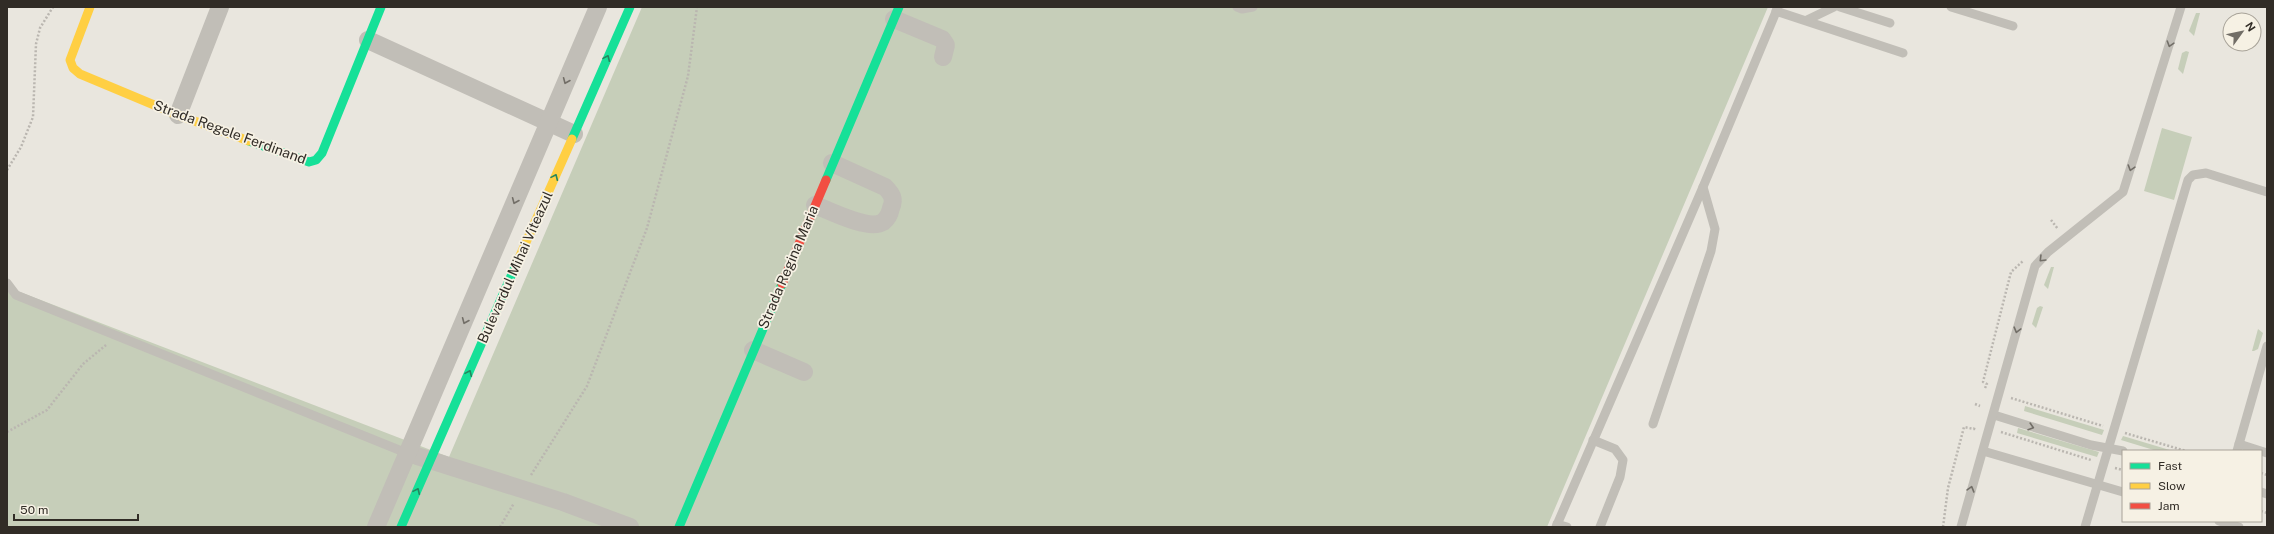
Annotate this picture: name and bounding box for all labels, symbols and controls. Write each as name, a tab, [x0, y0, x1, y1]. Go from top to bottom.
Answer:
north arrow	[2222, 12, 2262, 52]
text: N	[2243, 20, 2258, 33]
one-way arrow	[2166, 41, 2174, 48]
one-way arrow	[603, 54, 611, 61]
one-way arrow	[562, 78, 570, 85]
street label: Strada Regele Ferdinand	[151, 97, 309, 167]
one-way arrow	[2127, 165, 2136, 172]
one-way arrow	[550, 173, 558, 181]
street label: Bulevardul Mihai Viteazul	[474, 189, 556, 345]
one-way arrow	[512, 197, 520, 205]
street label: Strada Regina Maria	[755, 203, 821, 331]
one-way arrow	[2039, 254, 2047, 262]
one-way arrow	[461, 317, 469, 324]
one-way arrow	[2013, 327, 2021, 333]
one-way arrow	[464, 369, 472, 377]
one-way arrow	[2028, 422, 2035, 431]
legend	[2122, 450, 2262, 522]
text: Fast	[2158, 459, 2183, 473]
text: Slow	[2158, 479, 2186, 493]
one-way arrow	[1966, 486, 1975, 493]
one-way arrow	[412, 488, 420, 496]
scale bar	[14, 496, 138, 522]
text: Jam	[2158, 499, 2180, 513]
text: 50 m	[20, 503, 48, 517]

